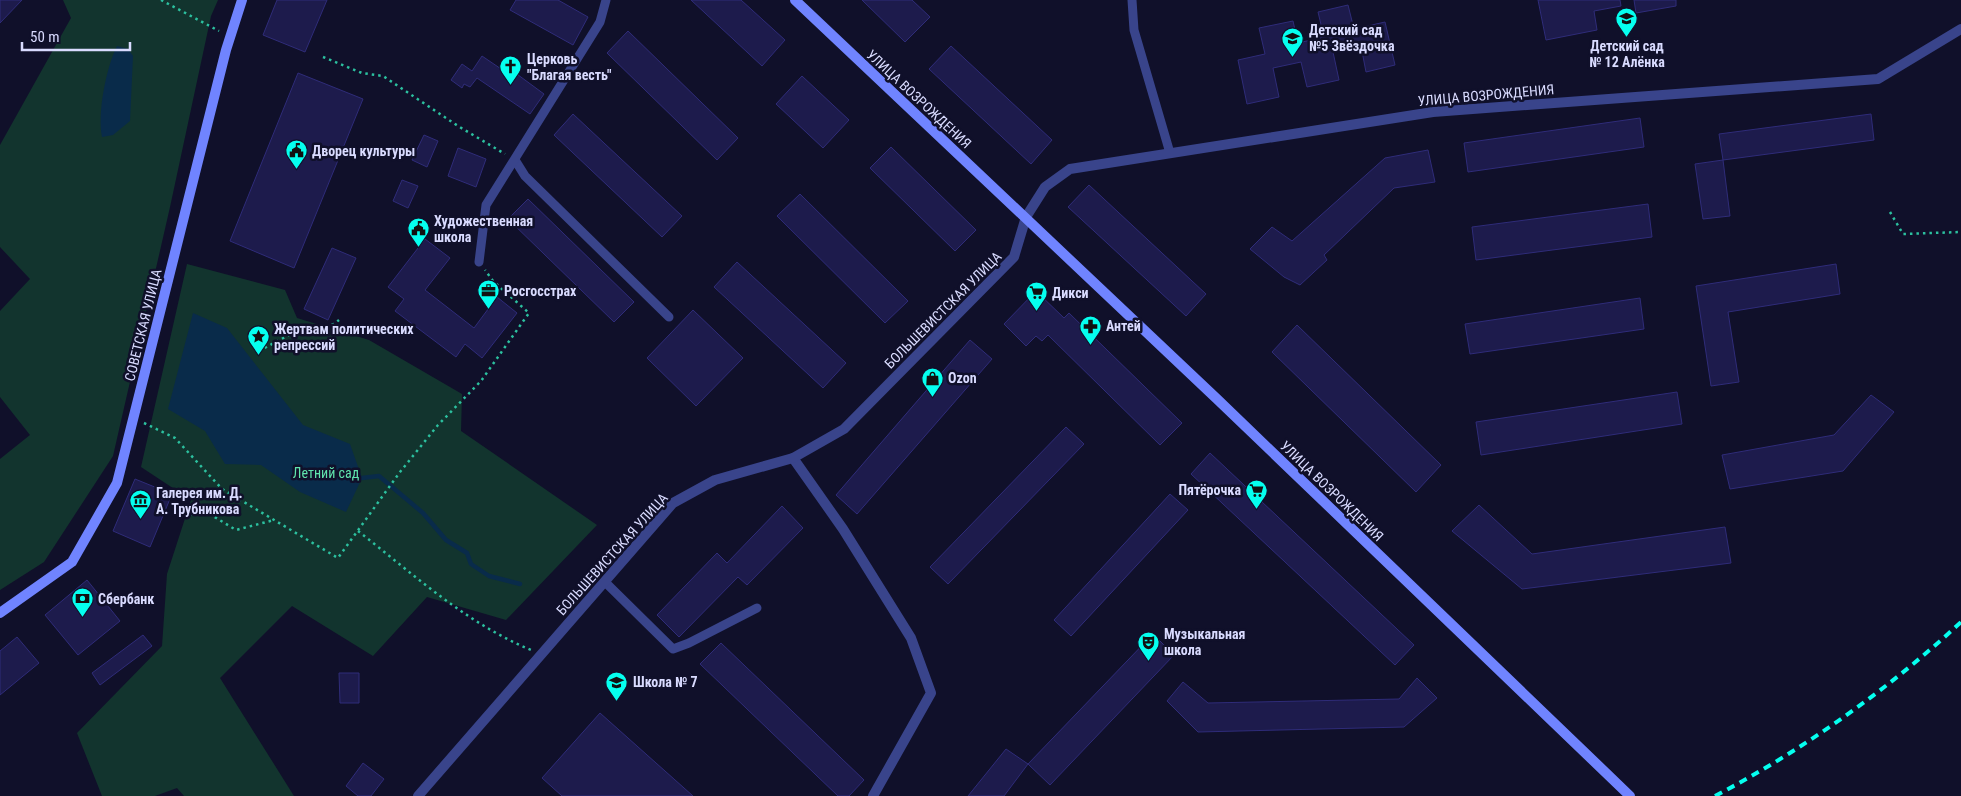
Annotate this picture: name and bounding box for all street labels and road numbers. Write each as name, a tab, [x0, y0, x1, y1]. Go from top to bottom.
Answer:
street label: УЛИЦА ВОЗРОЖДЕНИЯ	[863, 46, 975, 152]
street label: УЛИЦА ВОЗРОЖДЕНИЯ	[1417, 81, 1555, 109]
street label: БОЛЬШЕВИСТСКАЯ УЛИЦА	[881, 248, 1005, 372]
street label: СОВЕТСКАЯ УЛИЦА	[121, 267, 165, 383]
street label: УЛИЦА ВОЗРОЖДЕНИЯ	[1277, 438, 1387, 544]
street label: БОЛЬШЕВИСТСКАЯ УЛИЦА	[553, 490, 671, 618]

